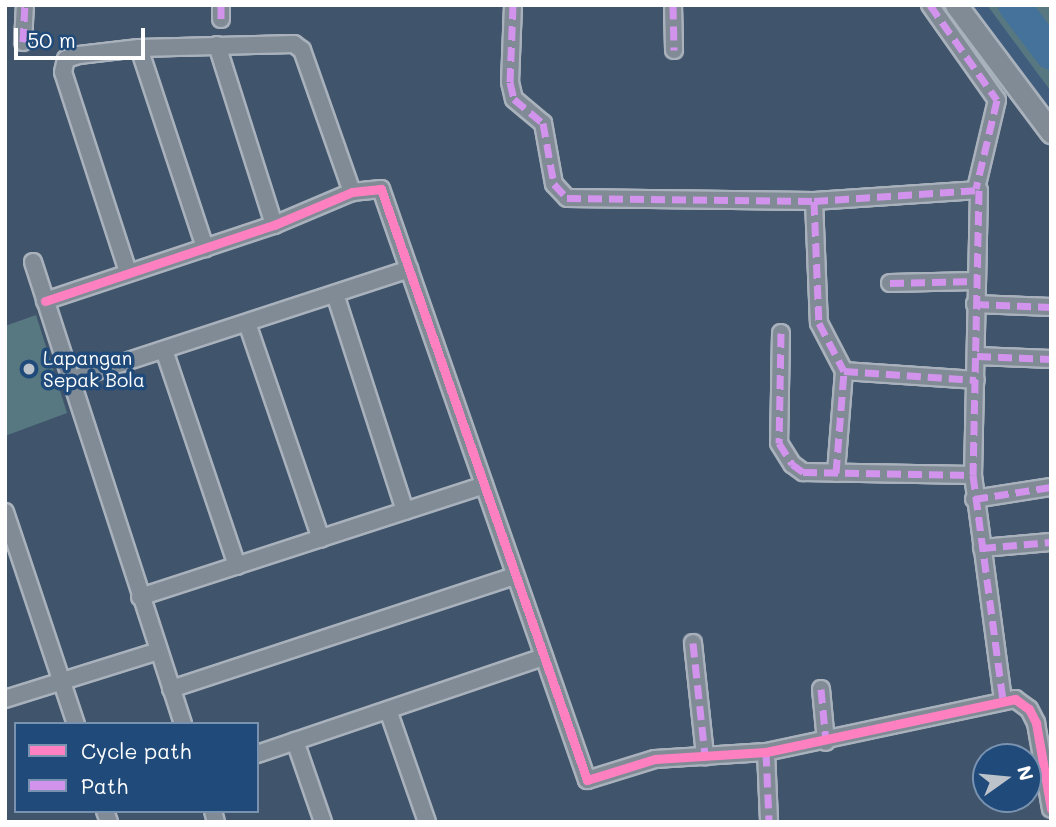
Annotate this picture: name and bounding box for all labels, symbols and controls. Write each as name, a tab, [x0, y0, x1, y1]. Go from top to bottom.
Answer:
scale bar	[18, 14, 149, 58]
text: 50 m	[27, 26, 76, 53]
place label: Lapangan Sepak Bola	[43, 347, 145, 391]
marker: Lapangan Sepak Bola	[21, 361, 37, 377]
legend	[14, 722, 259, 813]
text: Cycle path	[81, 737, 191, 764]
north arrow	[972, 743, 1042, 813]
text: N	[1012, 763, 1040, 783]
text: Path	[81, 772, 128, 799]

